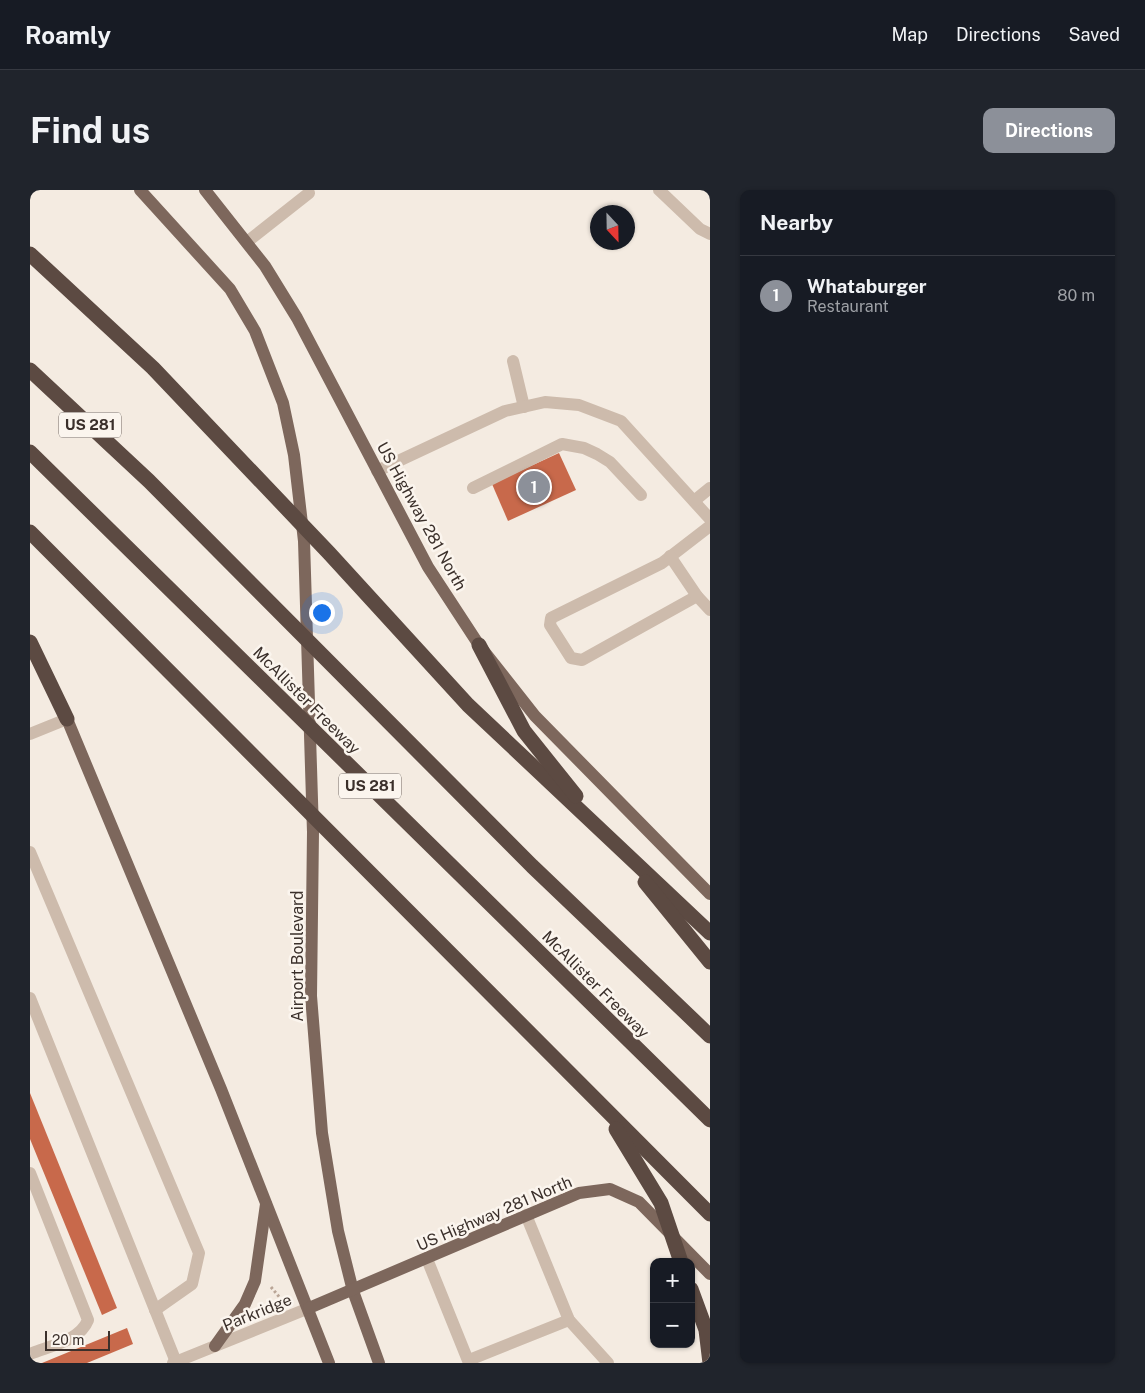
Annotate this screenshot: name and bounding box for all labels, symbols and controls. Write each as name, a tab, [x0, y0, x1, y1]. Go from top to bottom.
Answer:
text: Roamly	[25, 21, 111, 49]
text: Map	[891, 24, 928, 45]
text: Directions	[956, 24, 1041, 45]
text: Saved	[1069, 24, 1120, 45]
button: Directions	[983, 108, 1115, 153]
text: Find us	[30, 110, 150, 151]
north arrow	[590, 205, 635, 250]
text: Nearby	[760, 210, 833, 235]
text: Whataburger	[807, 275, 927, 297]
text: 1	[773, 286, 779, 305]
text: 80 m	[1057, 286, 1095, 305]
text: Restaurant	[807, 297, 889, 316]
road number: US 281	[59, 412, 121, 438]
street label: US Highway 281 North	[373, 439, 470, 594]
pin: 1	[518, 468, 550, 506]
your location	[309, 600, 335, 626]
street label: McAllister Freeway	[249, 643, 364, 758]
road number: US 281	[339, 774, 401, 798]
street label: Airport Boulevard	[288, 890, 307, 1022]
street label: McAllister Freeway	[538, 927, 653, 1042]
street label: US Highway 281 North	[414, 1172, 575, 1255]
map controls	[650, 1258, 695, 1348]
button: +	[650, 1258, 695, 1303]
street label: Parkridge	[220, 1290, 294, 1335]
button: −	[650, 1303, 695, 1348]
scale bar	[45, 1328, 110, 1351]
text: 20 m	[52, 1332, 84, 1348]

